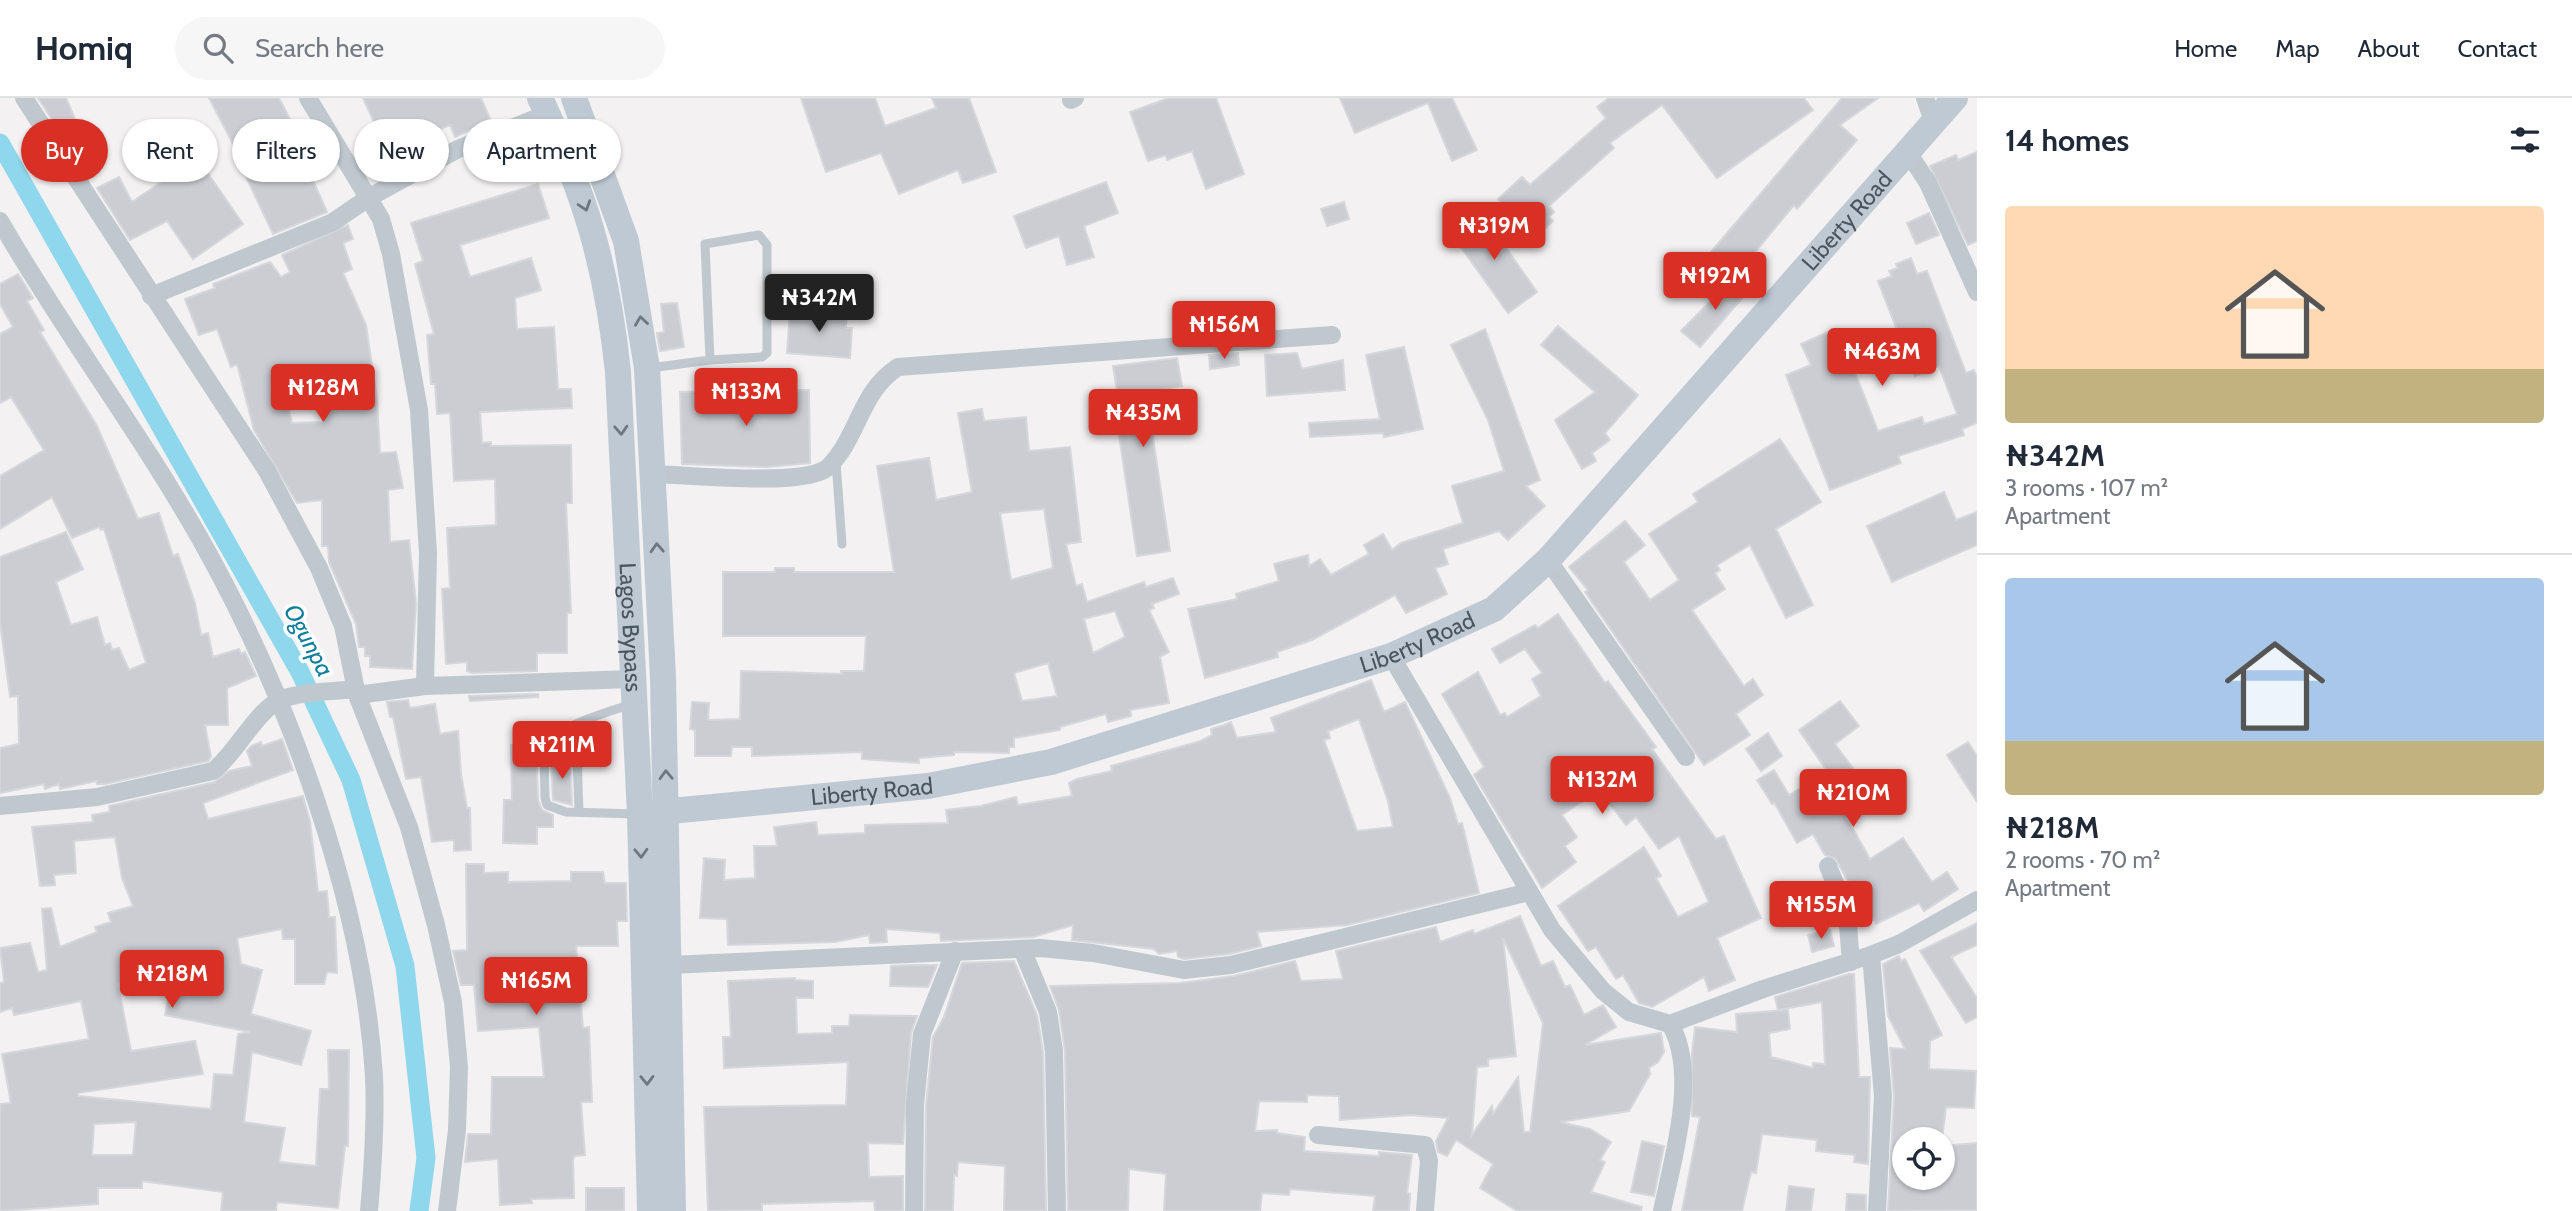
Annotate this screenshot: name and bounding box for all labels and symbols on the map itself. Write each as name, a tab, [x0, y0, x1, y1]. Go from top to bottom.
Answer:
street label: Liberty Road	[1796, 165, 1898, 276]
one-way arrow	[577, 200, 591, 212]
pin: ₦319M	[1445, 202, 1543, 262]
pin: ₦192M	[1666, 252, 1764, 312]
pin: ₦342M	[770, 274, 868, 334]
pin: ₦156M	[1175, 302, 1273, 361]
one-way arrow	[634, 315, 649, 327]
pin: ₦463M	[1833, 328, 1931, 388]
pin: ₦128M	[274, 364, 372, 424]
pin: ₦133M	[697, 368, 795, 428]
pin: ₦435M	[1094, 390, 1192, 449]
one-way arrow	[613, 425, 628, 436]
one-way arrow	[650, 542, 665, 553]
street label: Lagos Bypass	[614, 562, 648, 692]
water label: Ogunpa	[278, 599, 340, 681]
street label: Liberty Road	[1356, 606, 1479, 679]
pin: ₦211M	[513, 722, 611, 781]
pin: ₦132M	[1553, 756, 1651, 816]
one-way arrow	[659, 770, 674, 781]
pin: ₦210M	[1804, 770, 1902, 829]
street label: Liberty Road	[809, 772, 934, 811]
one-way arrow	[633, 848, 648, 859]
pin: ₦155M	[1772, 882, 1870, 941]
pin: ₦218M	[123, 950, 221, 1010]
pin: ₦165M	[487, 958, 585, 1017]
one-way arrow	[640, 1075, 655, 1086]

